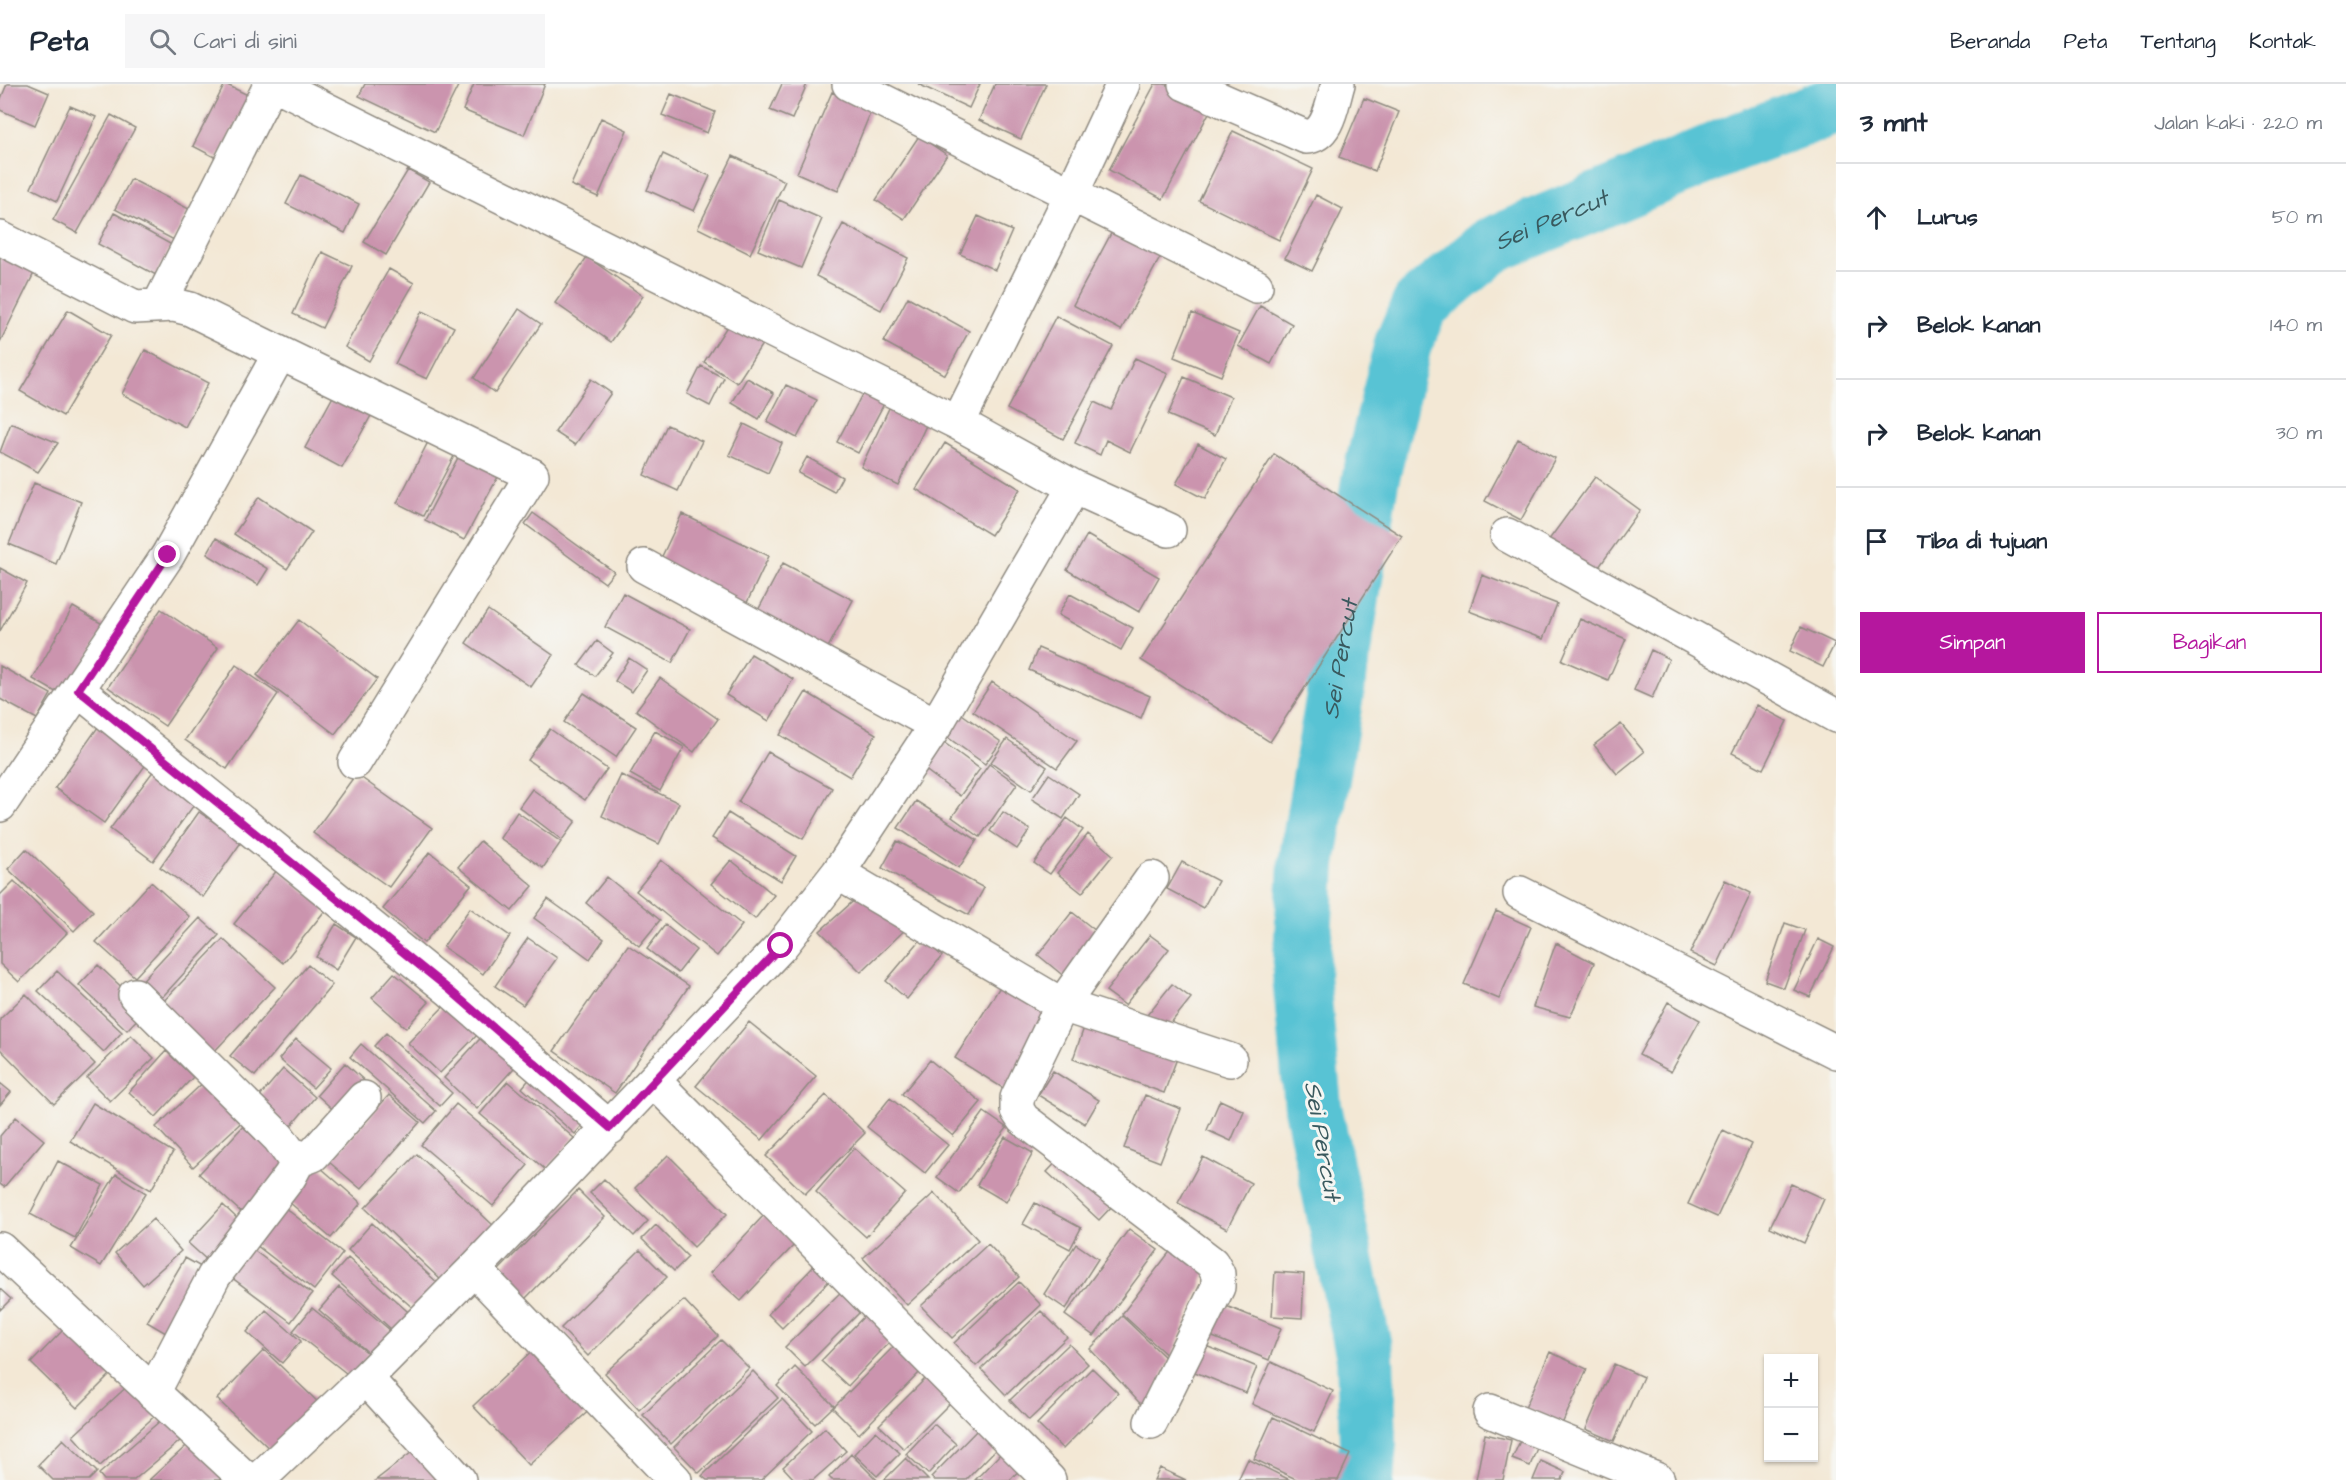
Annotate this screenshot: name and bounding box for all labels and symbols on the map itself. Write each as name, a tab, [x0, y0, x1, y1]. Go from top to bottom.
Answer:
water label: Sei Percut	[1490, 180, 1616, 259]
route end	[154, 541, 180, 567]
water label: Sei Percut	[1314, 595, 1368, 721]
route start	[767, 932, 793, 958]
water label: Sei Percut	[1295, 1079, 1350, 1205]

